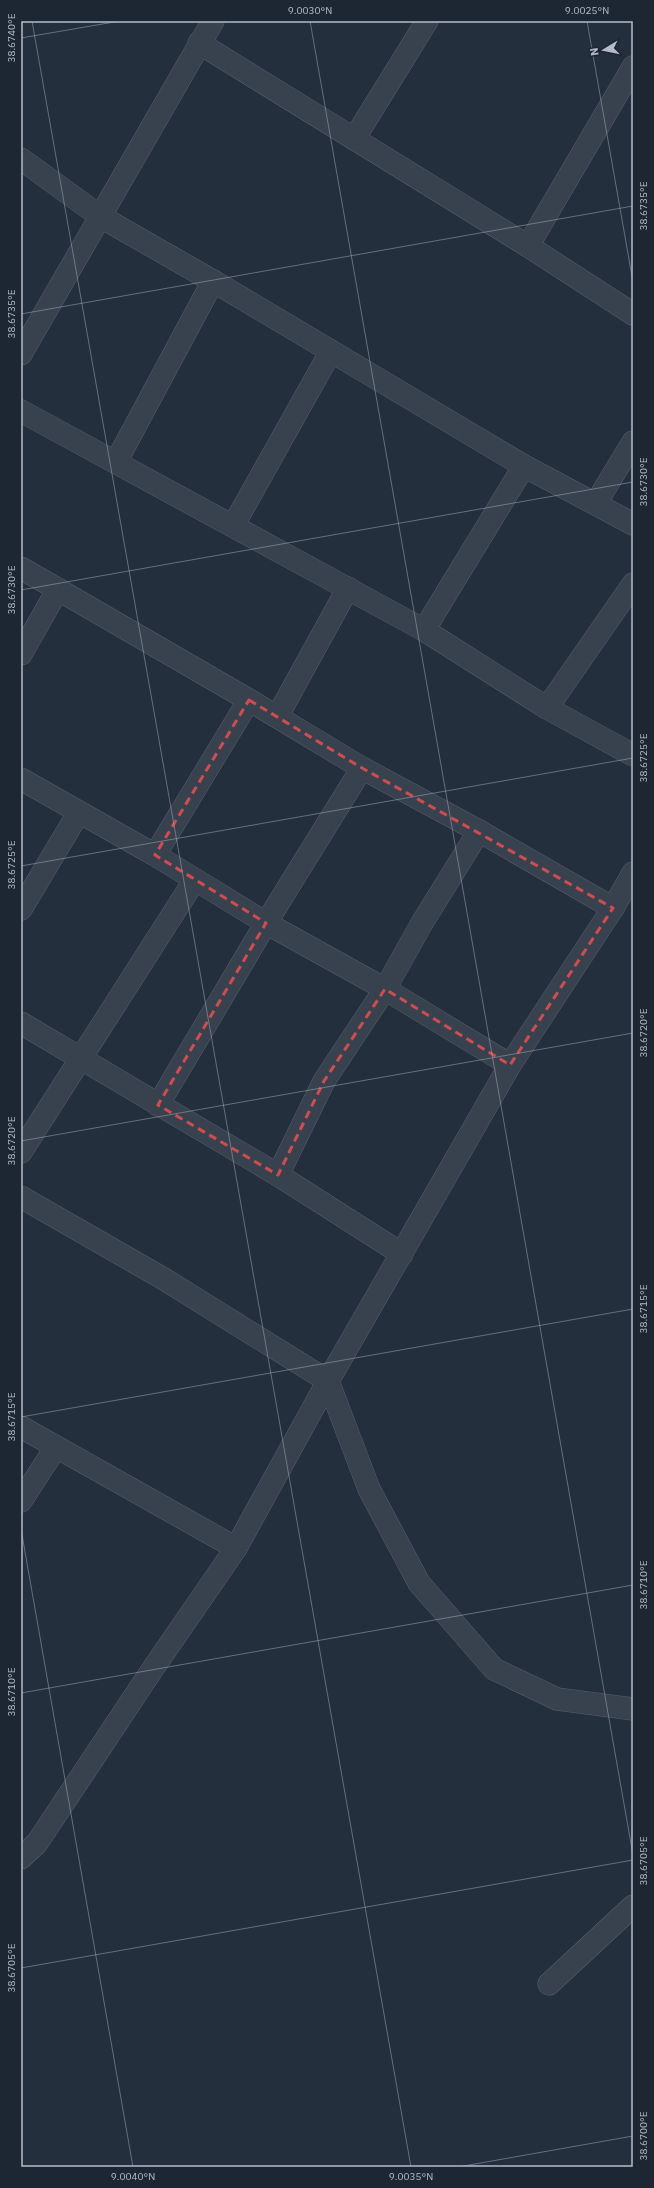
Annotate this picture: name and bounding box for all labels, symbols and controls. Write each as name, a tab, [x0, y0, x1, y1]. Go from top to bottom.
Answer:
text: 9.0030°N	[288, 4, 332, 17]
text: 9.0025°N	[565, 4, 609, 17]
text: 38.6740°E	[5, 13, 18, 63]
north arrow	[584, 30, 624, 70]
text: N	[587, 47, 602, 57]
text: 38.6735°E	[637, 181, 650, 231]
text: 38.6735°E	[5, 289, 18, 339]
text: 38.6730°E	[637, 457, 650, 507]
text: 38.6730°E	[5, 565, 18, 615]
text: 38.6725°E	[637, 733, 650, 783]
text: 38.6725°E	[5, 840, 18, 890]
text: 38.6720°E	[637, 1008, 650, 1058]
text: 38.6720°E	[5, 1116, 18, 1166]
text: 38.6715°E	[637, 1284, 650, 1334]
text: 38.6715°E	[5, 1392, 18, 1442]
text: 38.6710°E	[637, 1560, 650, 1610]
text: 38.6710°E	[5, 1667, 18, 1717]
text: 38.6705°E	[637, 1836, 650, 1886]
text: 38.6705°E	[5, 1943, 18, 1993]
text: 38.6700°E	[637, 2111, 650, 2161]
text: 9.0040°N	[111, 2170, 155, 2183]
text: 9.0035°N	[389, 2170, 433, 2183]

